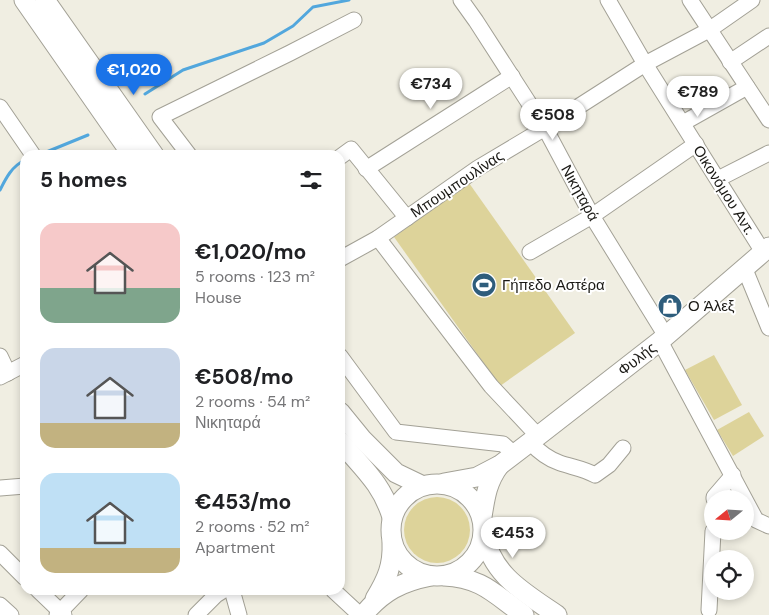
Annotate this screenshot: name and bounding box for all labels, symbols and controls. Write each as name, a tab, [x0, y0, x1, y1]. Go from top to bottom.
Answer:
pin: €1,020	[93, 54, 175, 96]
text: €1,020	[107, 59, 161, 80]
pin: €734	[401, 68, 461, 110]
text: €734	[410, 73, 452, 94]
pin: €789	[668, 76, 728, 118]
text: €789	[677, 81, 719, 102]
pin: €508	[523, 98, 583, 141]
text: €508	[531, 104, 575, 125]
street label: Οικονόμου Αντ.	[689, 142, 759, 238]
street label: Μπουμπουλίνας	[407, 146, 507, 222]
street label: Νικηταρά	[556, 161, 604, 225]
text: 5 homes	[40, 166, 127, 194]
icon: filters	[297, 166, 325, 194]
text: €1,020/mo	[195, 238, 306, 266]
icon: home	[80, 243, 140, 303]
text: 5 rooms · 123 m²	[195, 266, 315, 287]
sports icon: Γήπεδο Αστέρα	[471, 272, 497, 298]
place label: Γήπεδο Αστέρα	[502, 275, 605, 295]
text: House	[195, 287, 242, 308]
shop icon: Ο Άλεξ	[657, 293, 683, 319]
place label: Ο Άλεξ	[688, 296, 735, 316]
street label: Φυλής	[614, 338, 660, 380]
text: €508/mo	[195, 363, 294, 391]
icon: home	[80, 368, 140, 428]
text: 2 rooms · 54 m²	[195, 391, 310, 412]
text: Νικηταρά	[195, 412, 261, 433]
text: €453/mo	[195, 488, 291, 516]
north arrow	[704, 490, 754, 540]
map controls	[704, 490, 754, 600]
icon: home	[80, 493, 140, 553]
text: 2 rooms · 52 m²	[195, 516, 310, 537]
pin: €453	[483, 516, 543, 559]
text: €453	[492, 522, 534, 543]
text: Apartment	[195, 537, 275, 558]
button: locate	[704, 550, 754, 600]

